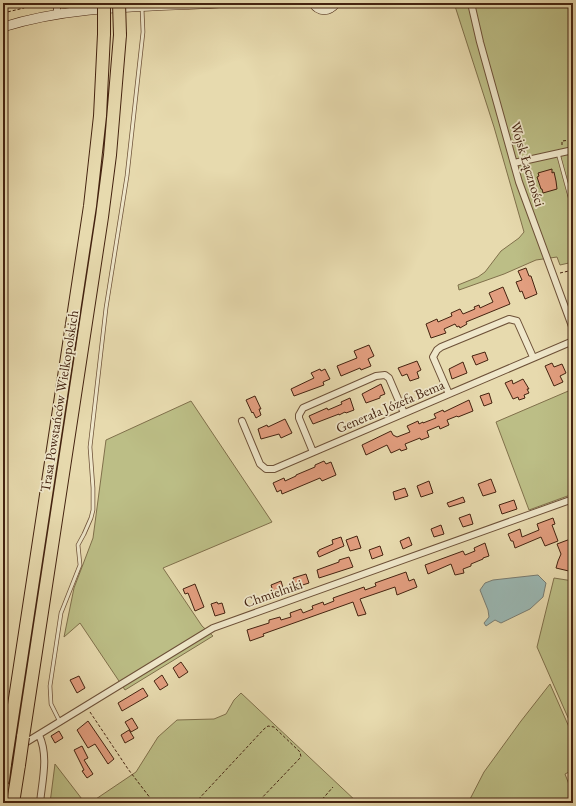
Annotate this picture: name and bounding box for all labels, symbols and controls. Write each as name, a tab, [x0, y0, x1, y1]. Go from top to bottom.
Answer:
street label: Wojsk Łączności	[507, 119, 550, 209]
street label: Trasa Powstańców Wielkopolskich	[36, 309, 82, 493]
street label: Generała Józefa Bema	[333, 375, 447, 437]
street label: Chmielniki	[241, 574, 305, 611]

